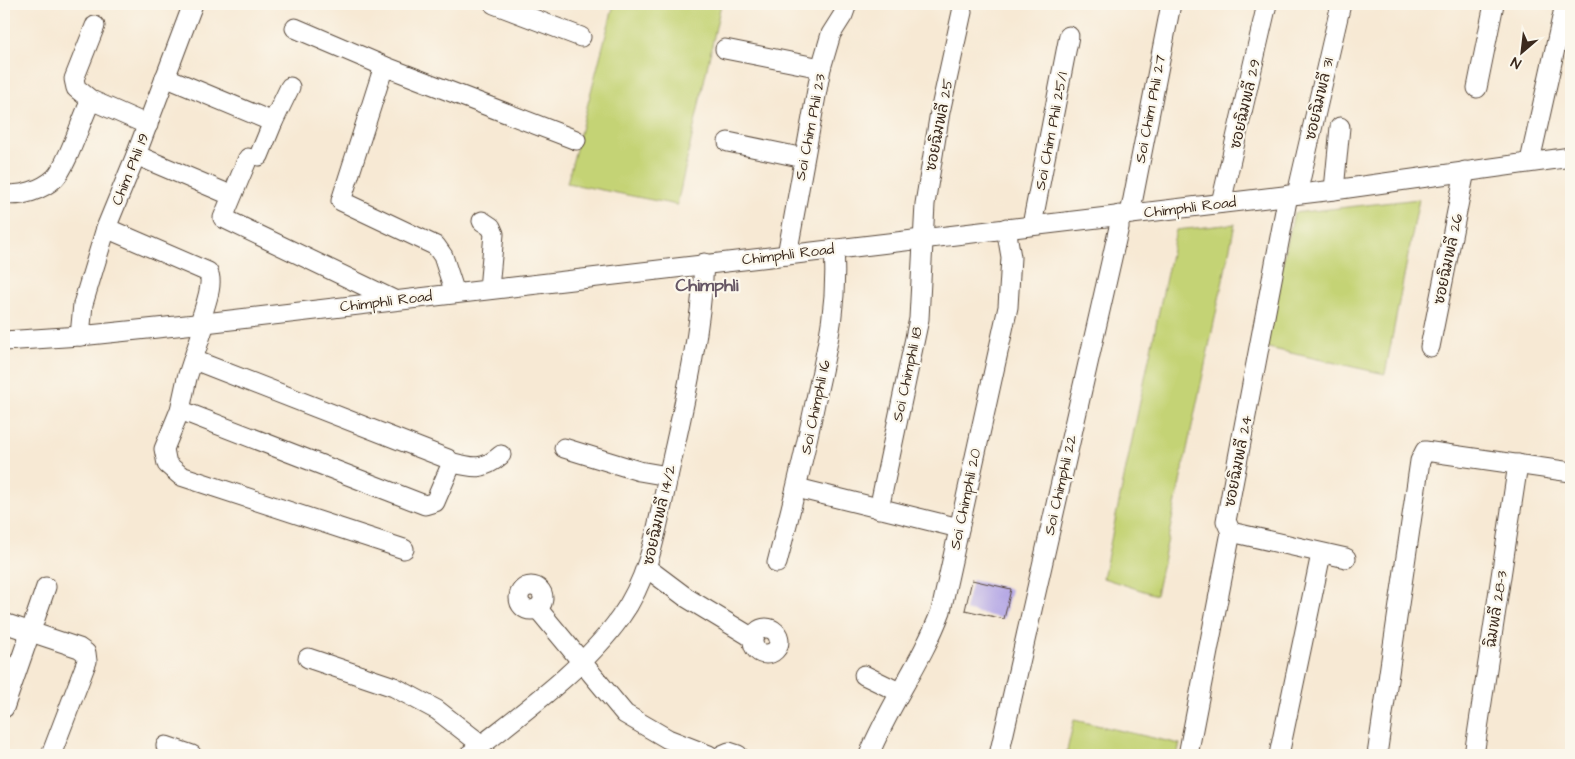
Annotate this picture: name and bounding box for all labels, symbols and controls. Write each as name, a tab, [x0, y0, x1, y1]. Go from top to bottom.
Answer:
north arrow	[1498, 28, 1548, 78]
text: N	[1508, 52, 1525, 73]
street label: Soi Chim Phli 27	[1130, 53, 1171, 165]
street label: ซอยฉิมพลี 31	[1300, 56, 1339, 142]
street label: ซอยฉิมพลี 29	[1225, 57, 1266, 151]
street label: Soi Chim Phli 25/1	[1030, 70, 1073, 192]
street label: Soi Chim Phli 23	[790, 72, 831, 182]
street label: ซอยฉิมพลี 25	[920, 77, 959, 173]
street label: Chim Phli 19	[106, 130, 154, 208]
street label: Chimphli Road	[1143, 191, 1238, 224]
street label: ซอยฉิมพลี 26	[1429, 211, 1469, 307]
street label: Chimphli Road	[741, 238, 836, 271]
district label: Chimphli	[676, 273, 739, 298]
street label: Chimphli Road	[339, 285, 434, 318]
street label: Soi Chimphli 18	[887, 325, 928, 423]
street label: Soi Chimphli 16	[795, 357, 836, 456]
street label: ซอยฉิมพลี 24	[1219, 413, 1258, 509]
street label: Soi Chimphli 22	[1039, 433, 1082, 537]
street label: Soi Chimphli 20	[945, 446, 987, 552]
street label: ซอยฉิมพลี 14/2	[638, 463, 681, 567]
street label: ฉิมพลี 28-3	[1480, 569, 1513, 649]

